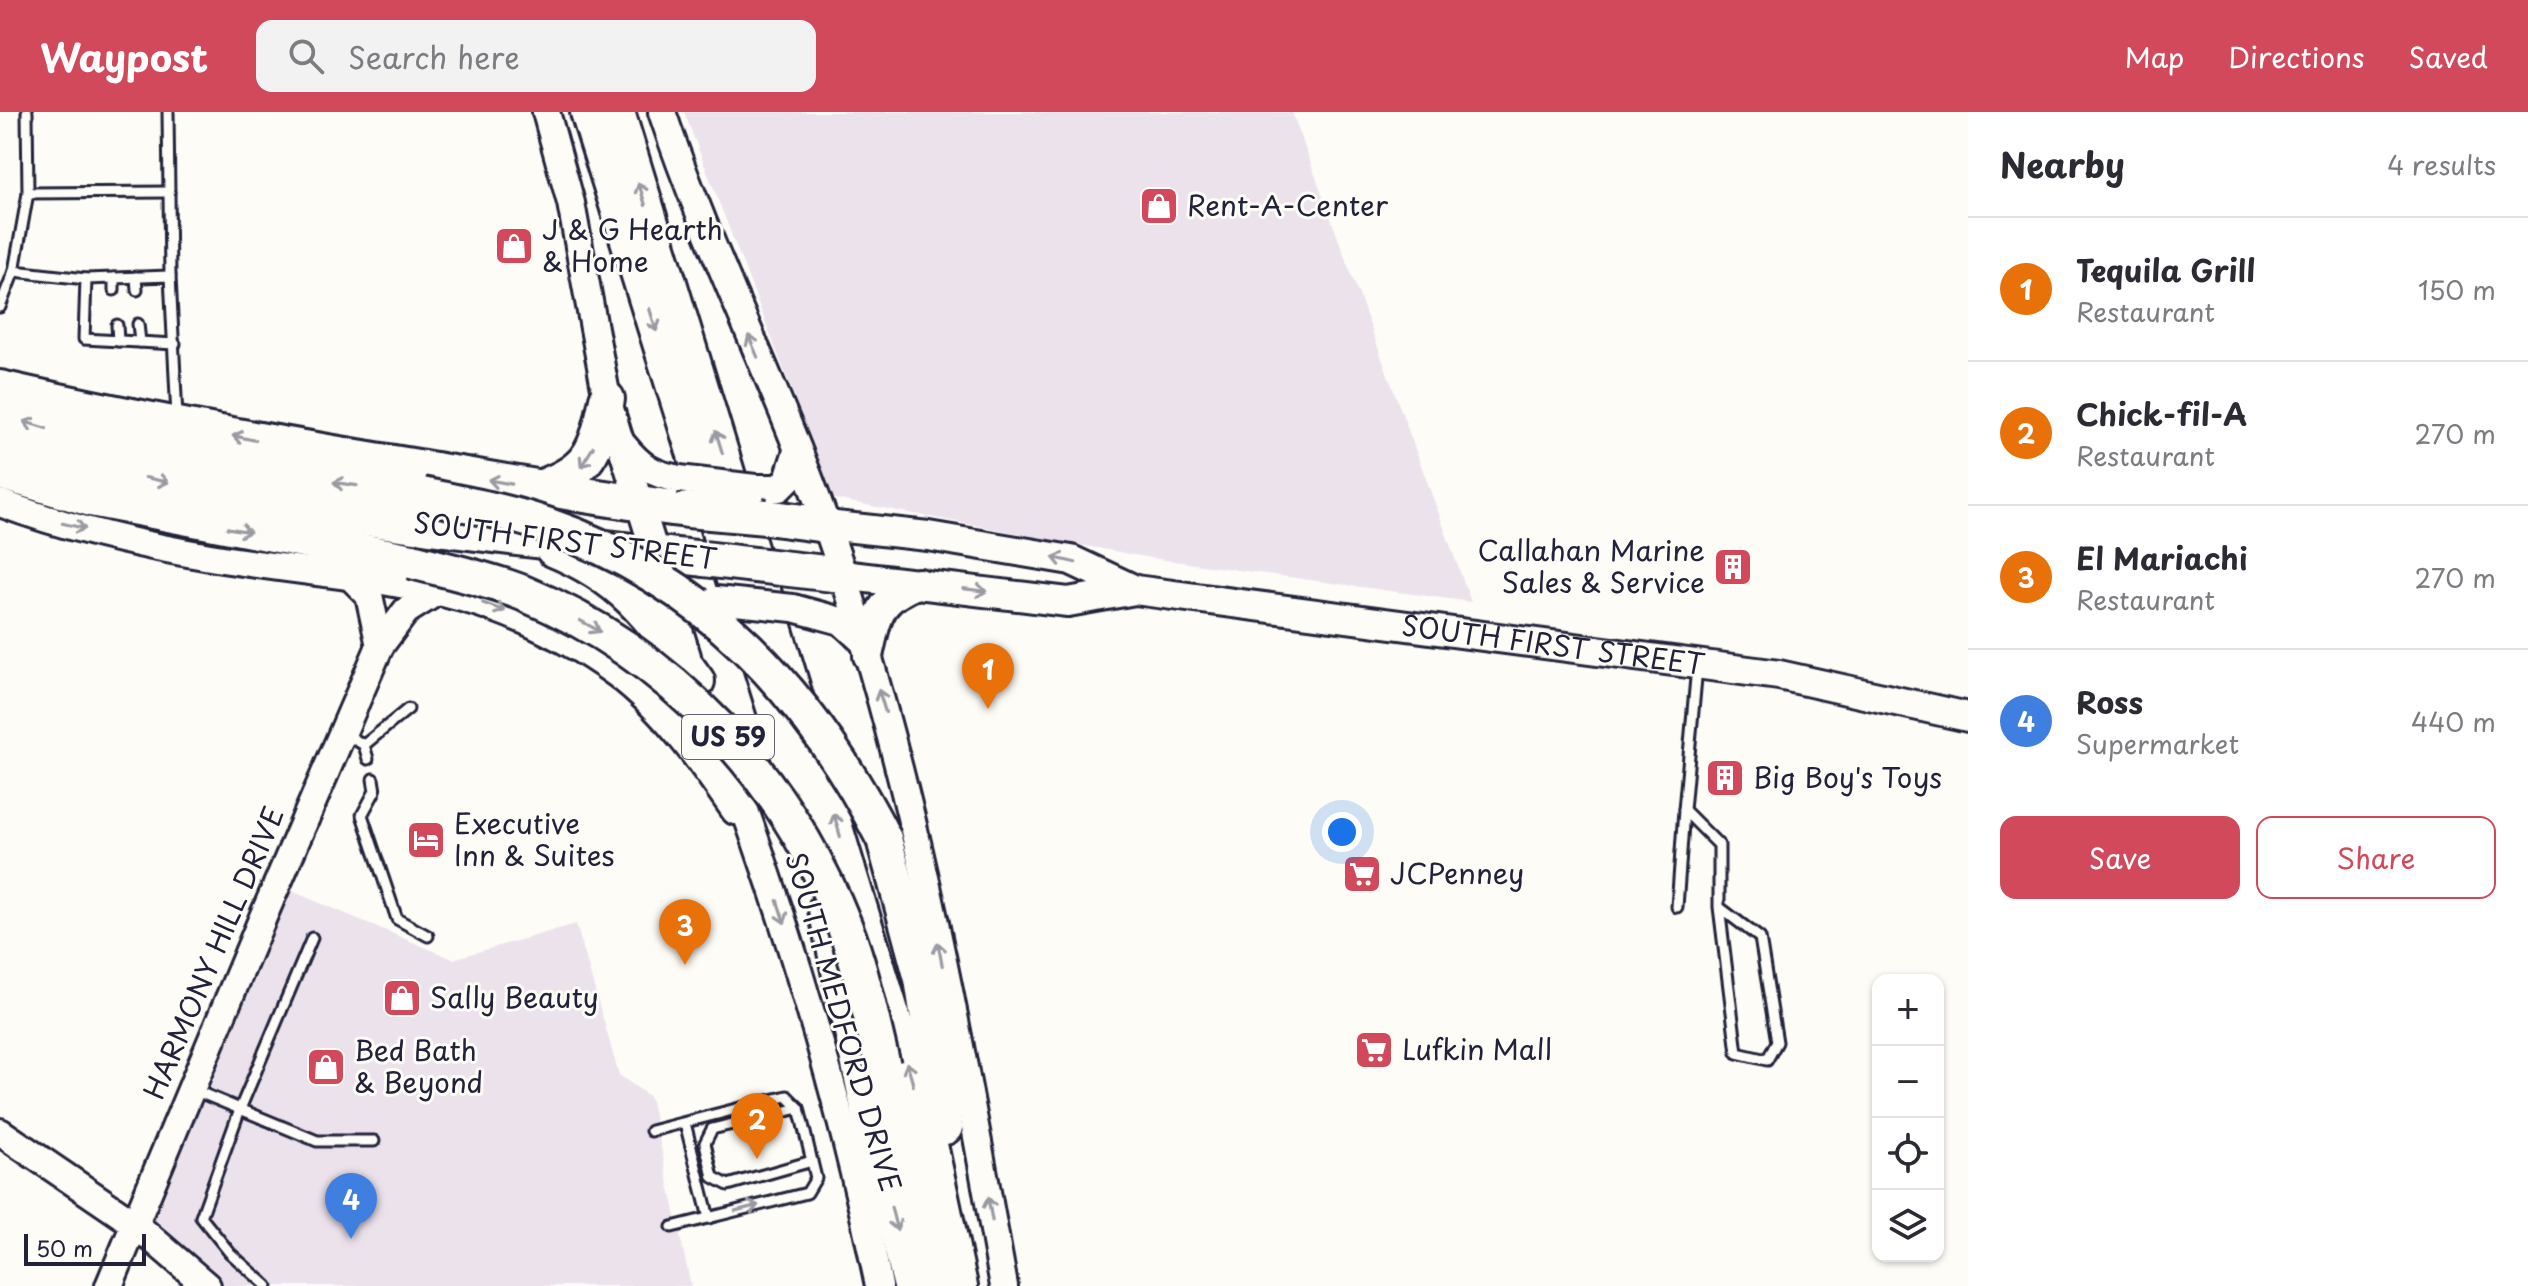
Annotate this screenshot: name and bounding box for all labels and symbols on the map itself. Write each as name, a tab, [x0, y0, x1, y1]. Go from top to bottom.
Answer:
one-way arrow	[634, 182, 648, 207]
place label: Rent-A-Center	[1187, 183, 1388, 226]
shop icon: Rent-A-Center	[1138, 185, 1180, 227]
place label: J & G Hearth & Home	[542, 207, 723, 282]
shop icon: J & G Hearth & Home	[493, 225, 535, 267]
one-way arrow	[647, 307, 661, 332]
one-way arrow	[745, 334, 759, 359]
one-way arrow	[23, 417, 48, 431]
one-way arrow	[232, 430, 258, 445]
one-way arrow	[711, 430, 726, 456]
one-way arrow	[579, 445, 595, 468]
one-way arrow	[144, 473, 169, 488]
one-way arrow	[488, 474, 514, 489]
one-way arrow	[333, 476, 358, 491]
street label: SOUTH FIRST STREET	[411, 500, 720, 580]
one-way arrow	[61, 519, 86, 534]
one-way arrow	[226, 523, 251, 538]
place label: Callahan Marine Sales & Service	[1478, 528, 1705, 603]
building icon: Callahan Marine Sales & Service	[1712, 546, 1754, 588]
one-way arrow	[1051, 552, 1077, 567]
one-way arrow	[962, 583, 987, 598]
one-way arrow	[481, 601, 506, 615]
street label: SOUTH FIRST STREET	[1399, 602, 1708, 685]
one-way arrow	[578, 618, 601, 634]
pin: 1	[962, 643, 1014, 709]
one-way arrow	[874, 688, 889, 714]
road number: US 59	[682, 715, 774, 759]
place label: Big Boy's Toys	[1753, 755, 1942, 798]
building icon: Big Boy's Toys	[1704, 757, 1746, 799]
street label: HARMONY HILL DRIVE	[131, 799, 294, 1105]
place label: Executive Inn & Suites	[454, 801, 614, 876]
one-way arrow	[829, 812, 844, 838]
your location	[1322, 812, 1362, 852]
hotel icon: Executive Inn & Suites	[405, 819, 447, 861]
street label: SOUTH MEDFORD DRIVE	[775, 847, 914, 1196]
place label: JCPenney	[1390, 851, 1524, 894]
supermarket icon: JCPenney	[1341, 853, 1383, 895]
pin: 3	[659, 899, 711, 965]
one-way arrow	[774, 899, 789, 924]
one-way arrow	[932, 942, 947, 967]
place label: Sally Beauty	[430, 975, 599, 1018]
shop icon: Sally Beauty	[381, 977, 423, 1019]
place label: Lufkin Mall	[1402, 1027, 1552, 1070]
place label: Bed Bath & Beyond	[354, 1028, 483, 1103]
supermarket icon: Lufkin Mall	[1353, 1029, 1395, 1071]
shop icon: Bed Bath & Beyond	[305, 1046, 347, 1088]
one-way arrow	[902, 1061, 917, 1087]
pin: 2	[731, 1093, 783, 1159]
pin: 4	[325, 1173, 377, 1239]
one-way arrow	[982, 1197, 997, 1222]
one-way arrow	[734, 1199, 760, 1214]
one-way arrow	[888, 1206, 903, 1232]
scale bar	[24, 1230, 146, 1266]

